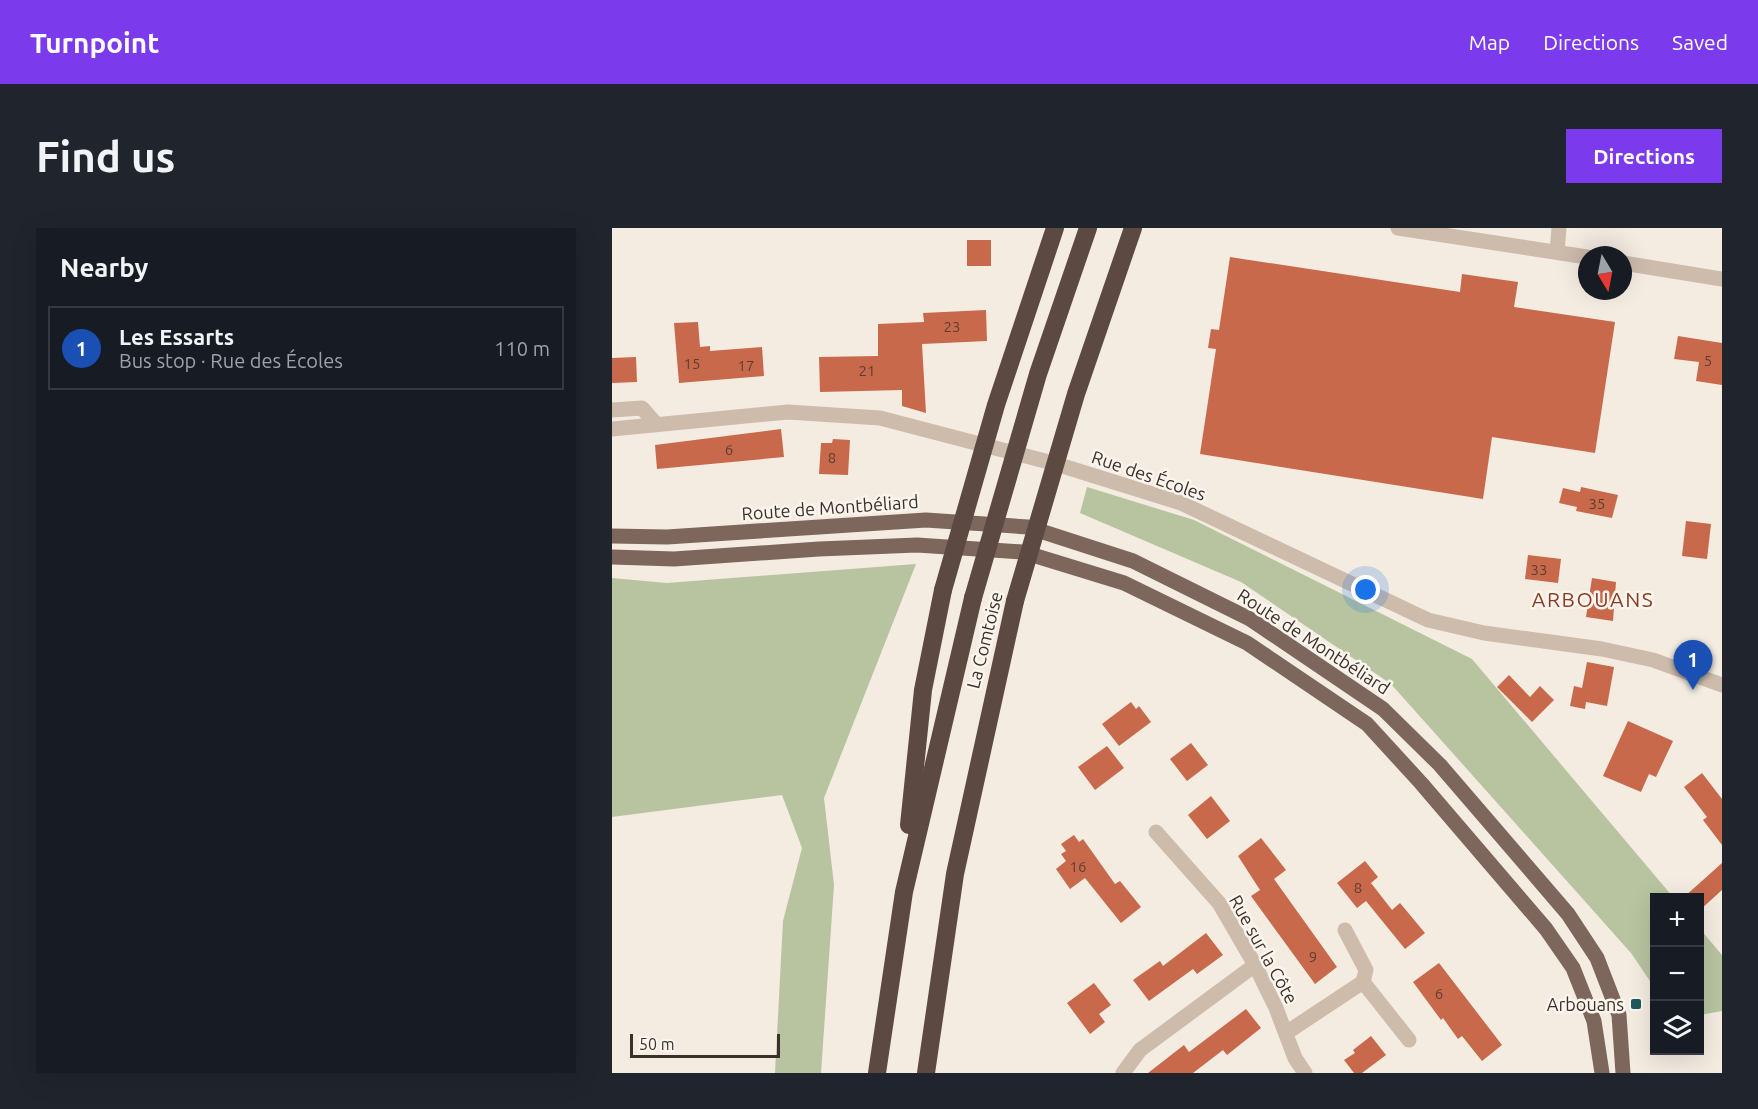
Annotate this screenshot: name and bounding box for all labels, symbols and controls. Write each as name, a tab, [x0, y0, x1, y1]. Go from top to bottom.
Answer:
text: Turnpoint	[30, 27, 159, 58]
text: Map	[1469, 30, 1510, 54]
text: Directions	[1543, 30, 1639, 54]
text: Saved	[1672, 30, 1728, 54]
button: Directions	[1566, 129, 1722, 183]
text: Find us	[36, 133, 175, 180]
north arrow	[1578, 246, 1632, 300]
text: Nearby	[60, 253, 148, 282]
house number: 23	[944, 318, 960, 335]
text: Les Essarts	[119, 324, 234, 349]
text: 1	[76, 337, 87, 360]
text: 110 m	[494, 337, 550, 360]
text: Bus stop · Rue des Écoles	[119, 349, 343, 372]
house number: 5	[1704, 352, 1712, 369]
house number: 15	[684, 355, 700, 372]
house number: 17	[738, 357, 754, 374]
house number: 21	[859, 362, 875, 379]
house number: 6	[725, 441, 733, 458]
street label: Rue des Écoles	[1089, 445, 1209, 504]
house number: 8	[828, 449, 836, 466]
street label: Route de Montbéliard	[741, 491, 919, 523]
house number: 35	[1589, 495, 1605, 512]
house number: 33	[1531, 561, 1547, 578]
your location	[1351, 575, 1380, 604]
street label: Route de Montbéliard	[1234, 584, 1394, 698]
district label: ARBOUANS	[1532, 587, 1654, 611]
street label: La Comtoise	[962, 589, 1006, 691]
pin: 1	[1674, 640, 1712, 690]
house number: 16	[1070, 858, 1086, 875]
house number: 8	[1354, 879, 1362, 896]
street label: Rue sur la Côte	[1226, 891, 1302, 1007]
map controls	[1650, 893, 1704, 1055]
button: +	[1650, 893, 1704, 947]
button: −	[1650, 947, 1704, 1001]
house number: 9	[1309, 948, 1317, 965]
house number: 6	[1435, 985, 1443, 1002]
place label: Arbouans	[1547, 994, 1624, 1014]
marker: Arbouans	[1629, 997, 1643, 1011]
button: layers	[1650, 1001, 1704, 1055]
scale bar	[630, 1031, 780, 1058]
text: 50 m	[639, 1035, 675, 1053]

